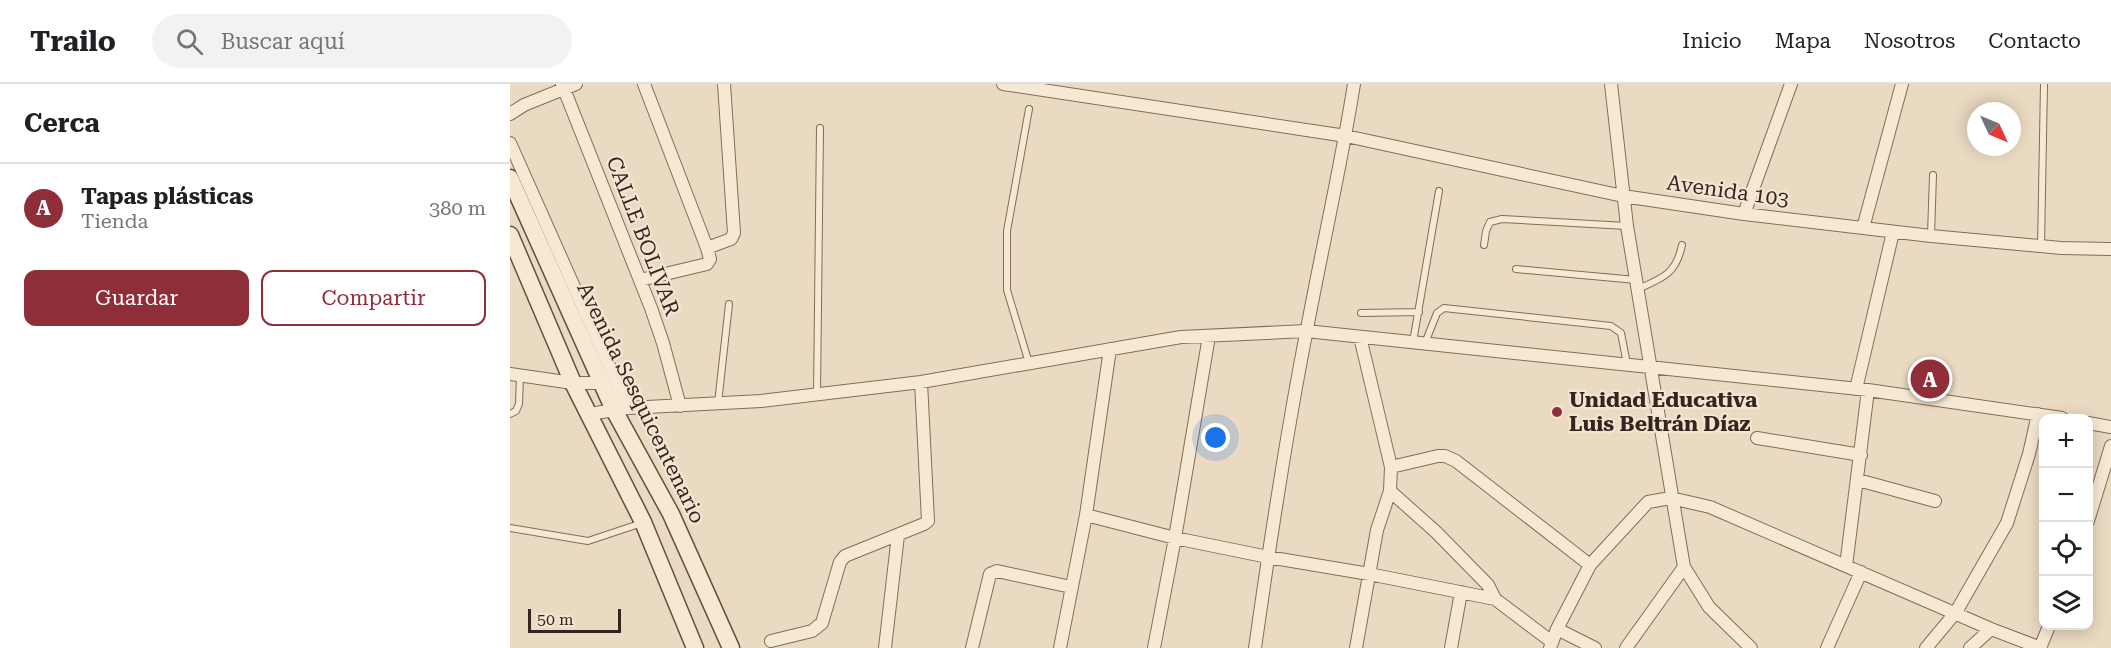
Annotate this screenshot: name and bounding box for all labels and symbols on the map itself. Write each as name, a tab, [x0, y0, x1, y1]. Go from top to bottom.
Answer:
north arrow	[1967, 102, 2021, 156]
street label: CALLE BOLIVAR	[602, 153, 685, 319]
street label: Avenida 103	[1665, 171, 1791, 211]
street label: Avenida Sesquicentenario	[572, 279, 710, 527]
pin: A	[1910, 356, 1950, 402]
place label: Unidad Educativa Luis Beltrán Díaz	[1569, 388, 1758, 436]
marker: Unidad Educativa Luis Beltrán Díaz	[1550, 405, 1564, 419]
your location	[1201, 423, 1230, 452]
scale bar	[528, 606, 621, 634]

